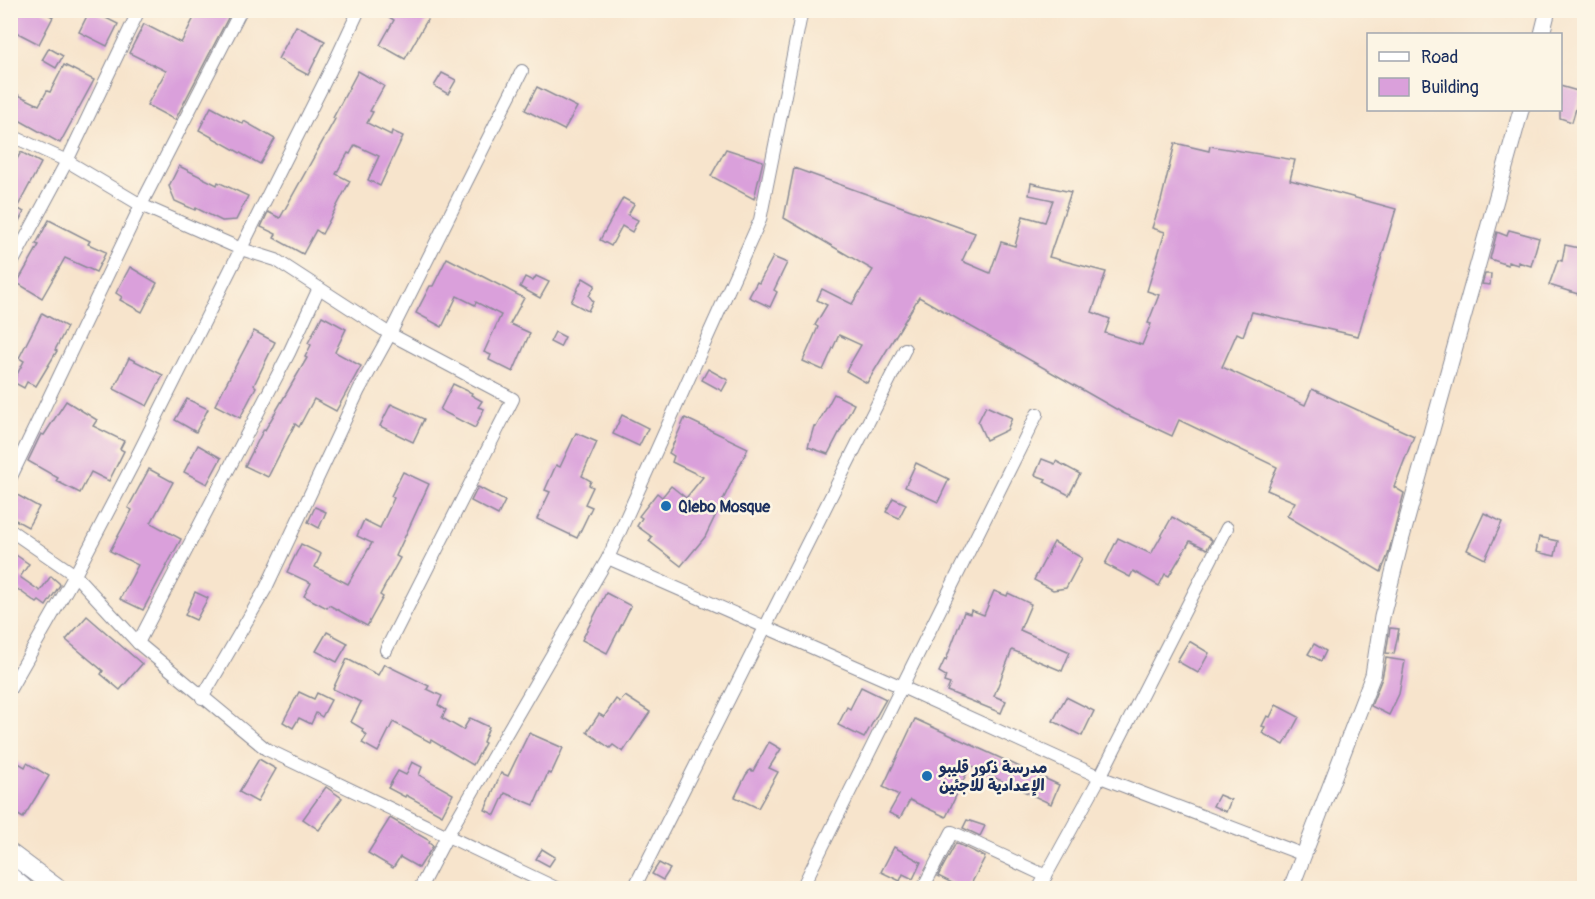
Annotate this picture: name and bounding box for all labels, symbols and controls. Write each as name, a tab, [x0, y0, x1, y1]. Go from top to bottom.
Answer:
legend	[1367, 33, 1562, 111]
text: Road	[1421, 46, 1458, 69]
text: Building	[1421, 76, 1479, 99]
place label: Qlebo Mosque	[678, 497, 771, 517]
marker: Qlebo Mosque	[659, 499, 673, 513]
place label: مدرسة ذكور قليبو الإعدادية للاجئين	[938, 758, 1047, 796]
marker: مدرسة ذكور قليبو الإعدادية للاجئين	[920, 769, 934, 783]

